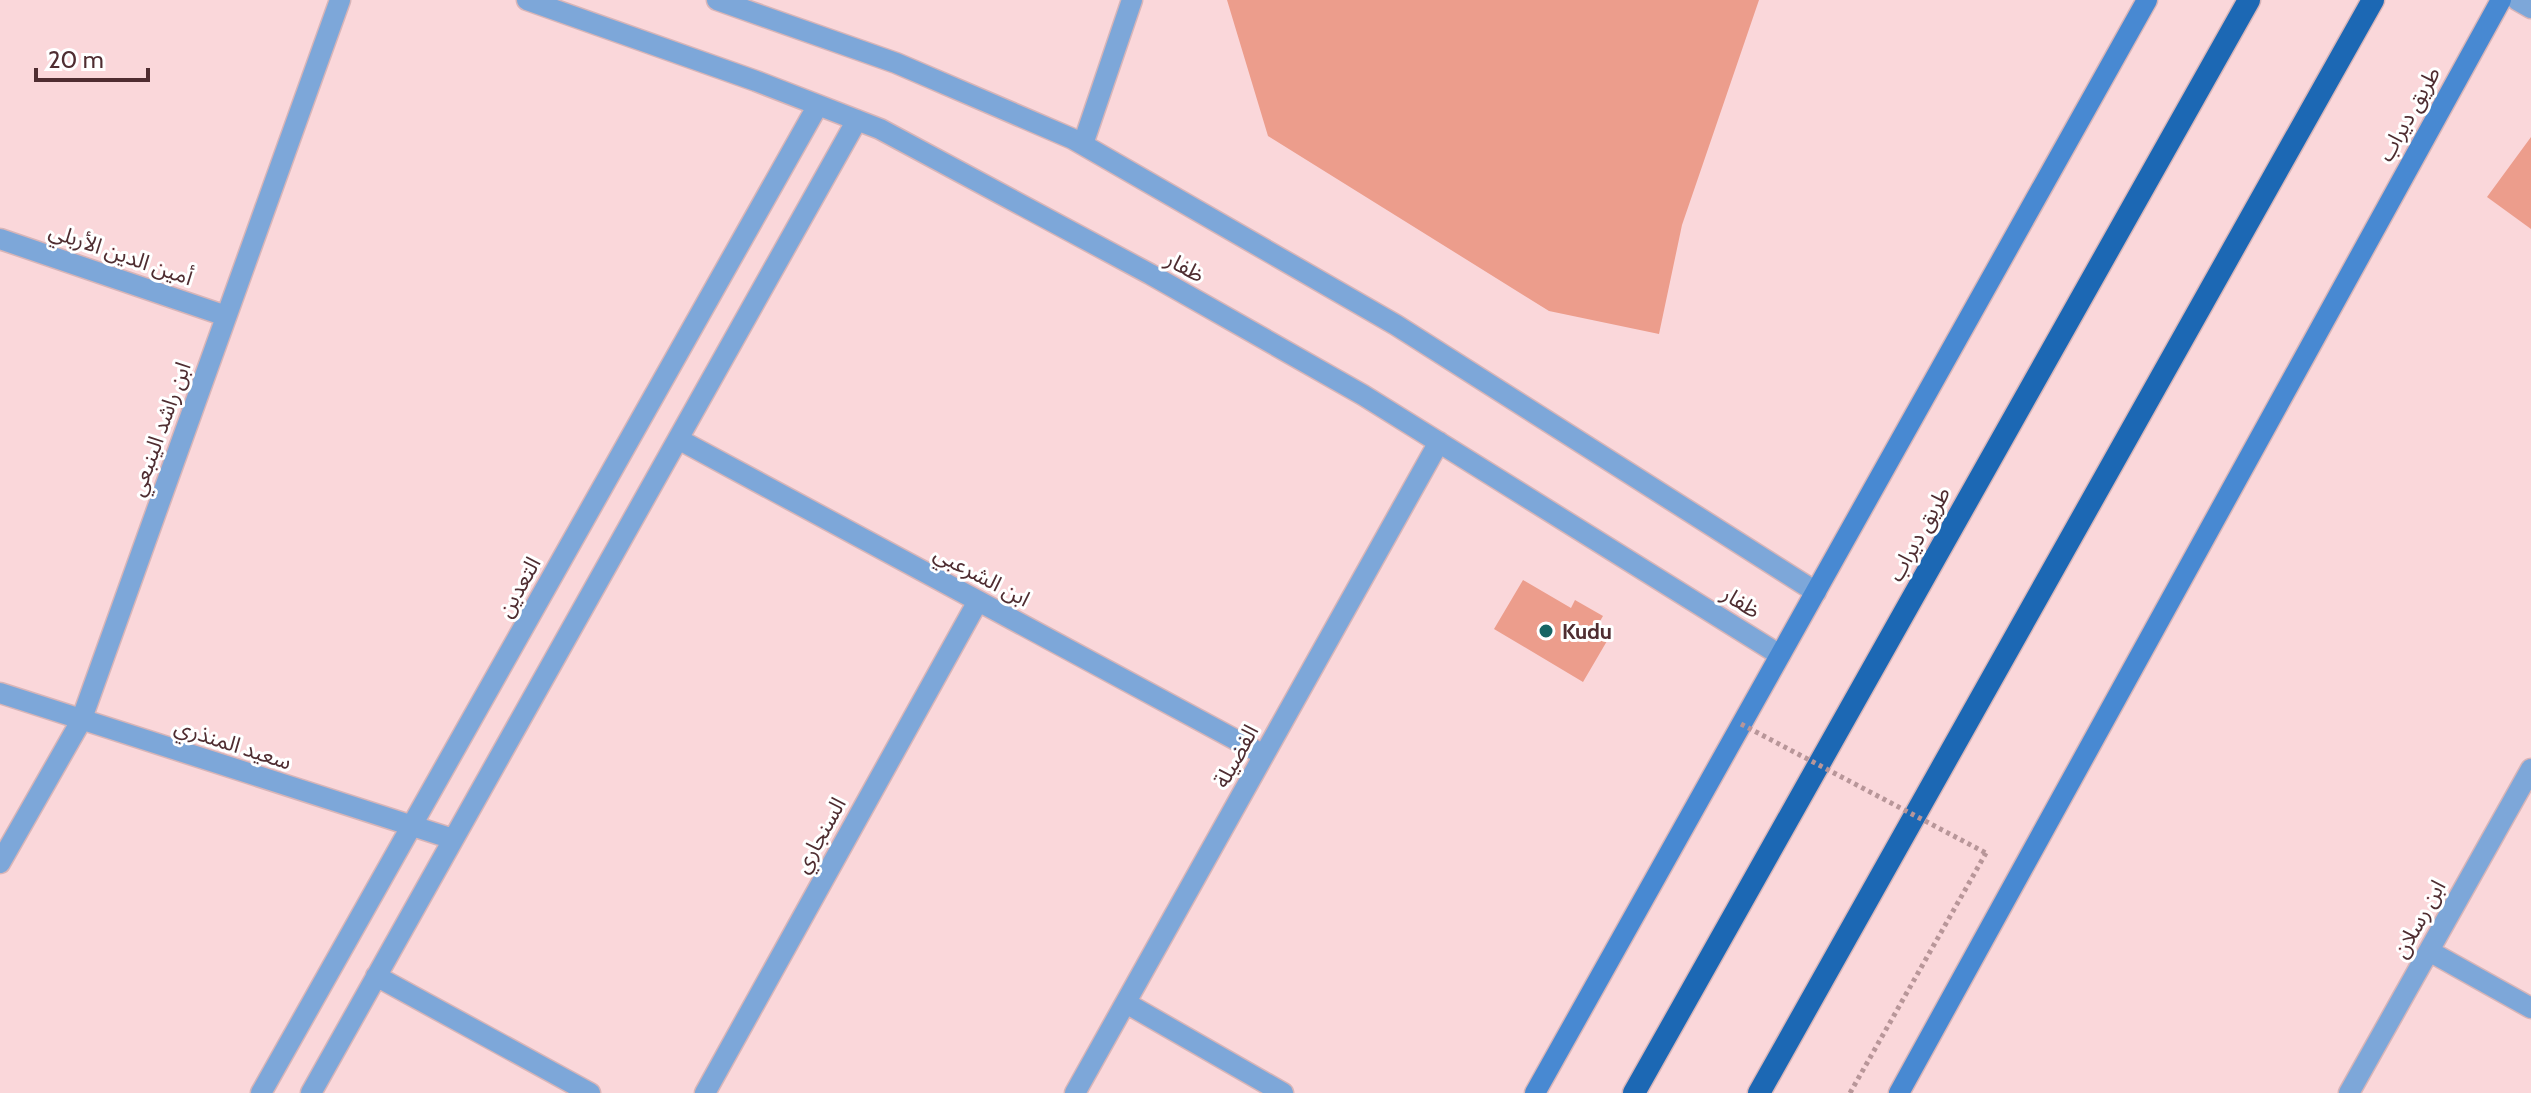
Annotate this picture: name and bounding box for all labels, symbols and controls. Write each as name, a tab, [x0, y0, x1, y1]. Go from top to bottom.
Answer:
scale bar	[36, 32, 148, 82]
text: 20 m	[48, 45, 104, 74]
street label: طريق ديراب	[2372, 62, 2446, 166]
street label: أمين الدين الأربلي	[45, 217, 196, 294]
street label: ظفار	[1160, 245, 1209, 289]
street label: ابن راشد الينبعي	[123, 358, 200, 501]
street label: طريق ديراب	[1882, 482, 1956, 586]
street label: ابن الشرعبي	[928, 539, 1035, 615]
street label: التعدين	[491, 552, 547, 622]
street label: ظفار	[1716, 579, 1765, 624]
place label: Kudu	[1562, 618, 1612, 645]
marker: Kudu	[1537, 622, 1555, 640]
street label: سعيد المنذري	[170, 712, 295, 779]
street label: الفضيلة	[1208, 720, 1264, 792]
street label: السنجاري	[788, 792, 855, 879]
street label: ابن رسلان	[2387, 875, 2451, 963]

